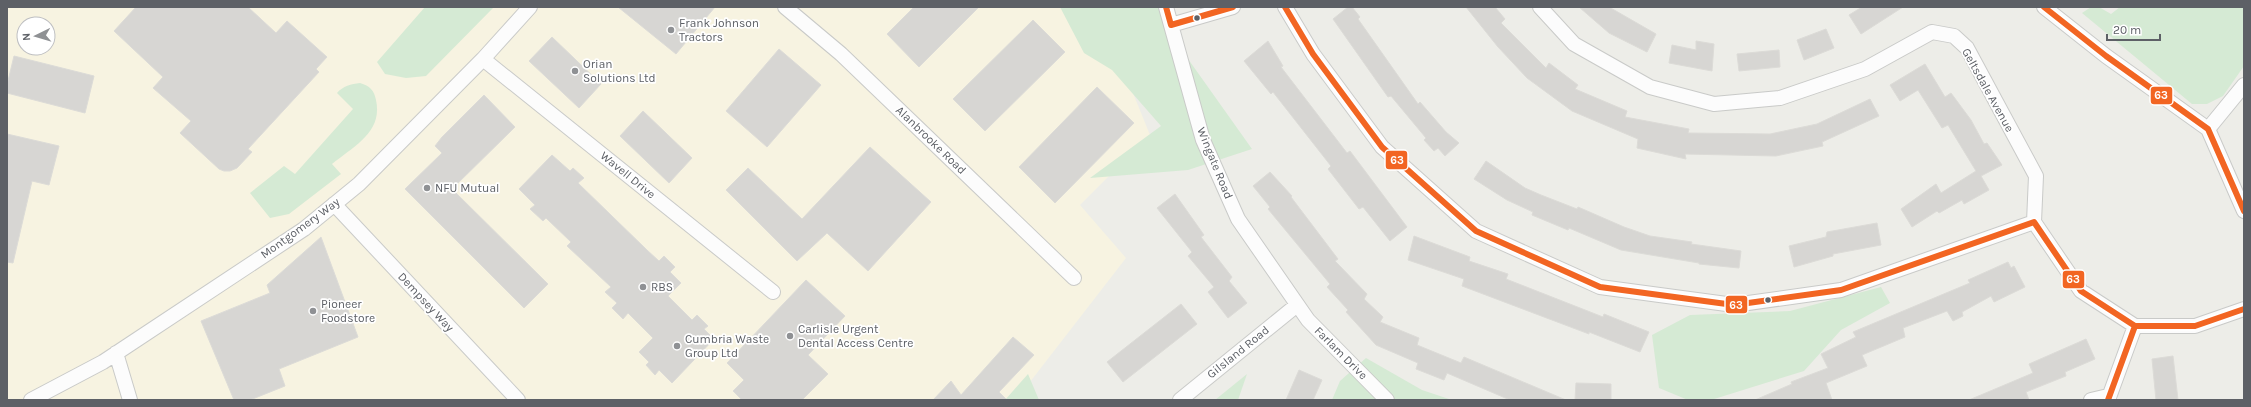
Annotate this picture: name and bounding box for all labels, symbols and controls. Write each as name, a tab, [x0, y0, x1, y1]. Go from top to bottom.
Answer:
unlabelled marker	[1192, 13, 1202, 23]
north arrow	[16, 16, 56, 56]
place label: Frank Johnson Tractors	[679, 16, 759, 44]
scale bar	[2107, 16, 2160, 42]
text: 20 m	[2113, 23, 2141, 37]
marker: Frank Johnson Tractors	[666, 25, 676, 35]
text: N	[20, 32, 33, 41]
street label: Geltsdale Avenue	[1959, 46, 2017, 134]
place label: Orian Solutions Ltd	[583, 57, 656, 85]
marker: Orian Solutions Ltd	[570, 66, 580, 76]
line badge: 63	[2150, 86, 2173, 105]
text: 63	[2154, 89, 2168, 102]
street label: Alanbrooke Road	[893, 103, 969, 177]
street label: Wingate Road	[1194, 125, 1236, 201]
street label: Wavell Drive	[598, 149, 658, 201]
line badge: 63	[1385, 150, 1408, 170]
text: 63	[1390, 154, 1404, 167]
place label: NFU Mutual	[435, 181, 499, 195]
marker: NFU Mutual	[422, 183, 432, 193]
street label: Montgomery Way	[258, 194, 343, 261]
street label: Dempsey Way	[395, 270, 457, 335]
line badge: 63	[2062, 270, 2085, 289]
text: 63	[2066, 273, 2080, 286]
place label: RBS	[651, 280, 673, 294]
marker: RBS	[638, 282, 648, 292]
line badge: 63	[1725, 295, 1748, 314]
unlabelled marker	[1763, 295, 1773, 305]
place label: Pioneer Foodstore	[321, 297, 375, 325]
text: 63	[1729, 299, 1743, 312]
marker: Pioneer Foodstore	[308, 306, 318, 316]
place label: Carlisle Urgent Dental Access Centre	[798, 322, 913, 350]
street label: Gilsland Road	[1204, 323, 1272, 381]
street label: Farlam Drive	[1312, 324, 1370, 382]
marker: Carlisle Urgent Dental Access Centre	[785, 331, 795, 341]
place label: Cumbria Waste Group Ltd	[685, 332, 769, 360]
marker: Cumbria Waste Group Ltd	[672, 341, 682, 351]

